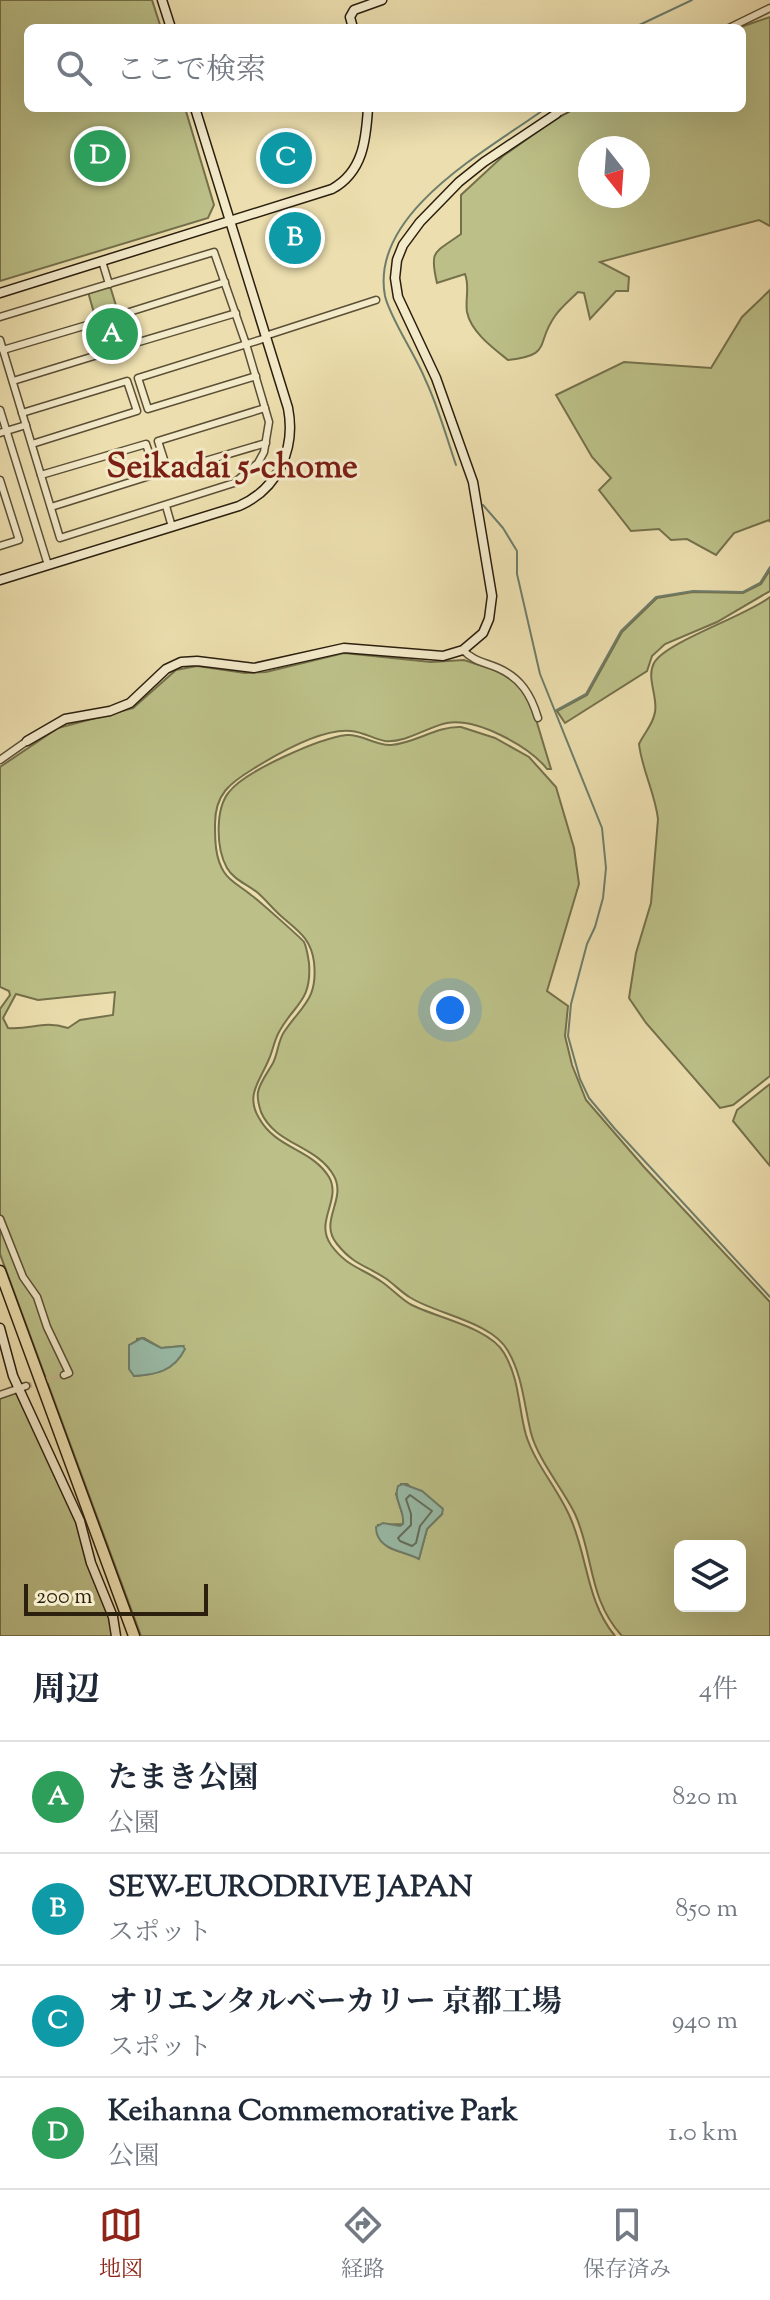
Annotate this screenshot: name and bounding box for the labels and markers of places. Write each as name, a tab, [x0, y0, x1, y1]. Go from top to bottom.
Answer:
pin: D	[74, 126, 126, 186]
pin: C	[260, 128, 312, 188]
pin: B	[269, 208, 321, 268]
pin: A	[86, 304, 138, 364]

